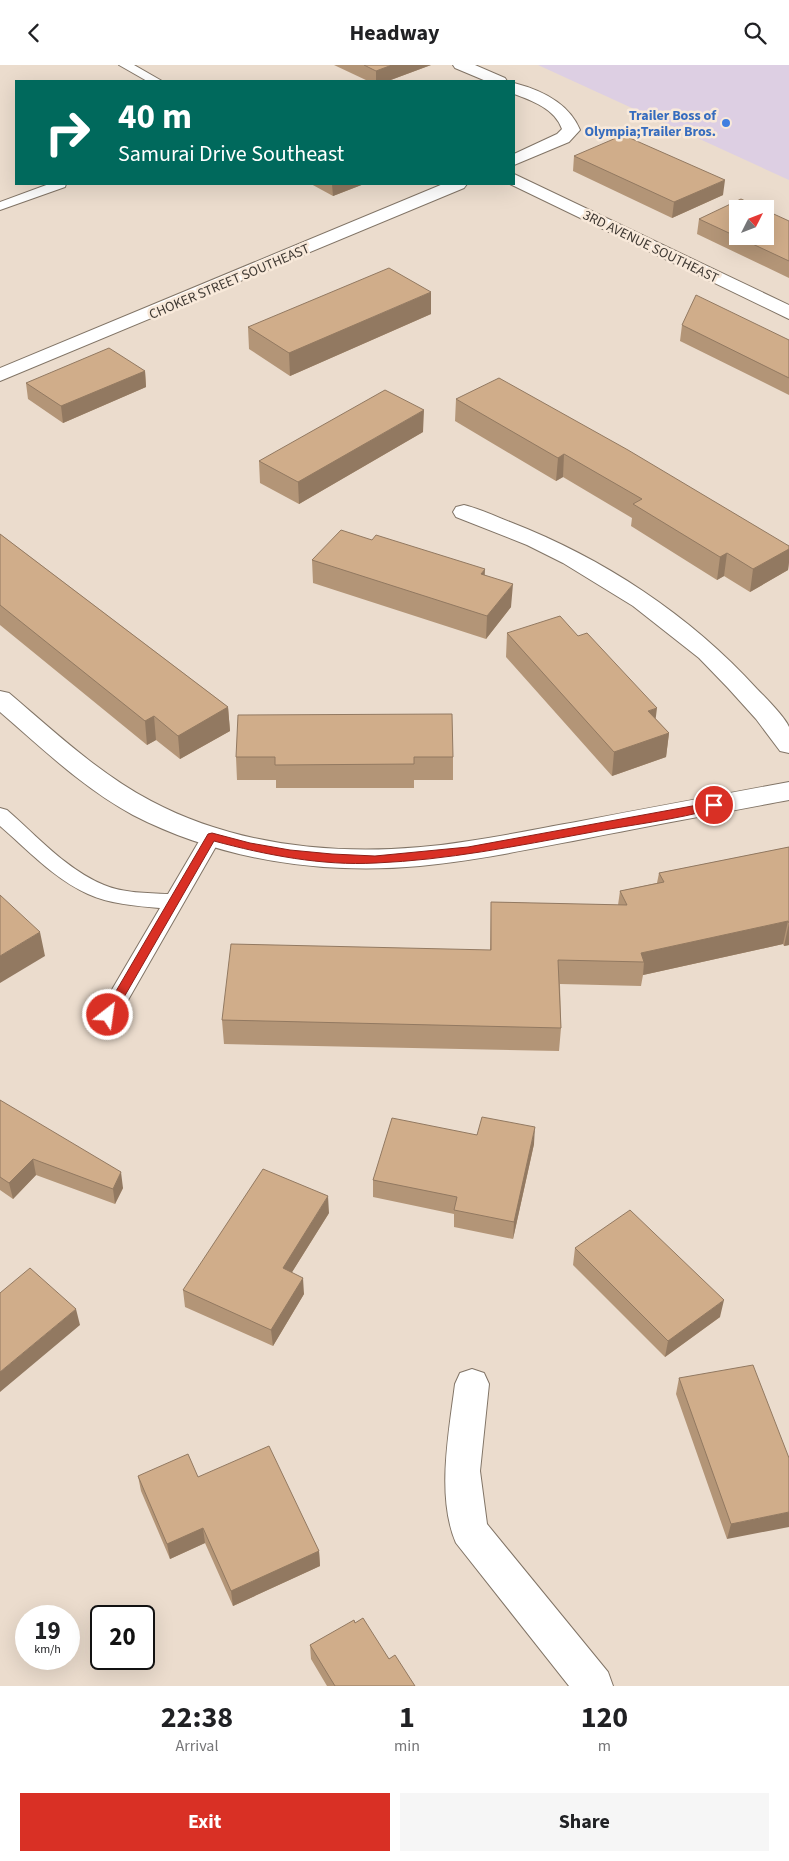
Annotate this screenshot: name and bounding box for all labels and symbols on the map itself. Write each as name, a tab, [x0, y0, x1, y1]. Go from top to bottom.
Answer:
place label: Trailer Boss of Olympia;Trailer Bros.	[584, 106, 717, 142]
marker: Trailer Boss of Olympia;Trailer Bros.	[720, 117, 732, 129]
north arrow	[729, 200, 774, 245]
street label: 3RD AVENUE SOUTHEAST	[579, 205, 722, 289]
street label: CHOKER STREET SOUTHEAST	[146, 239, 313, 325]
pin	[693, 784, 735, 826]
position arrow	[81, 988, 133, 1040]
speed limit sign: 20	[90, 1605, 155, 1670]

